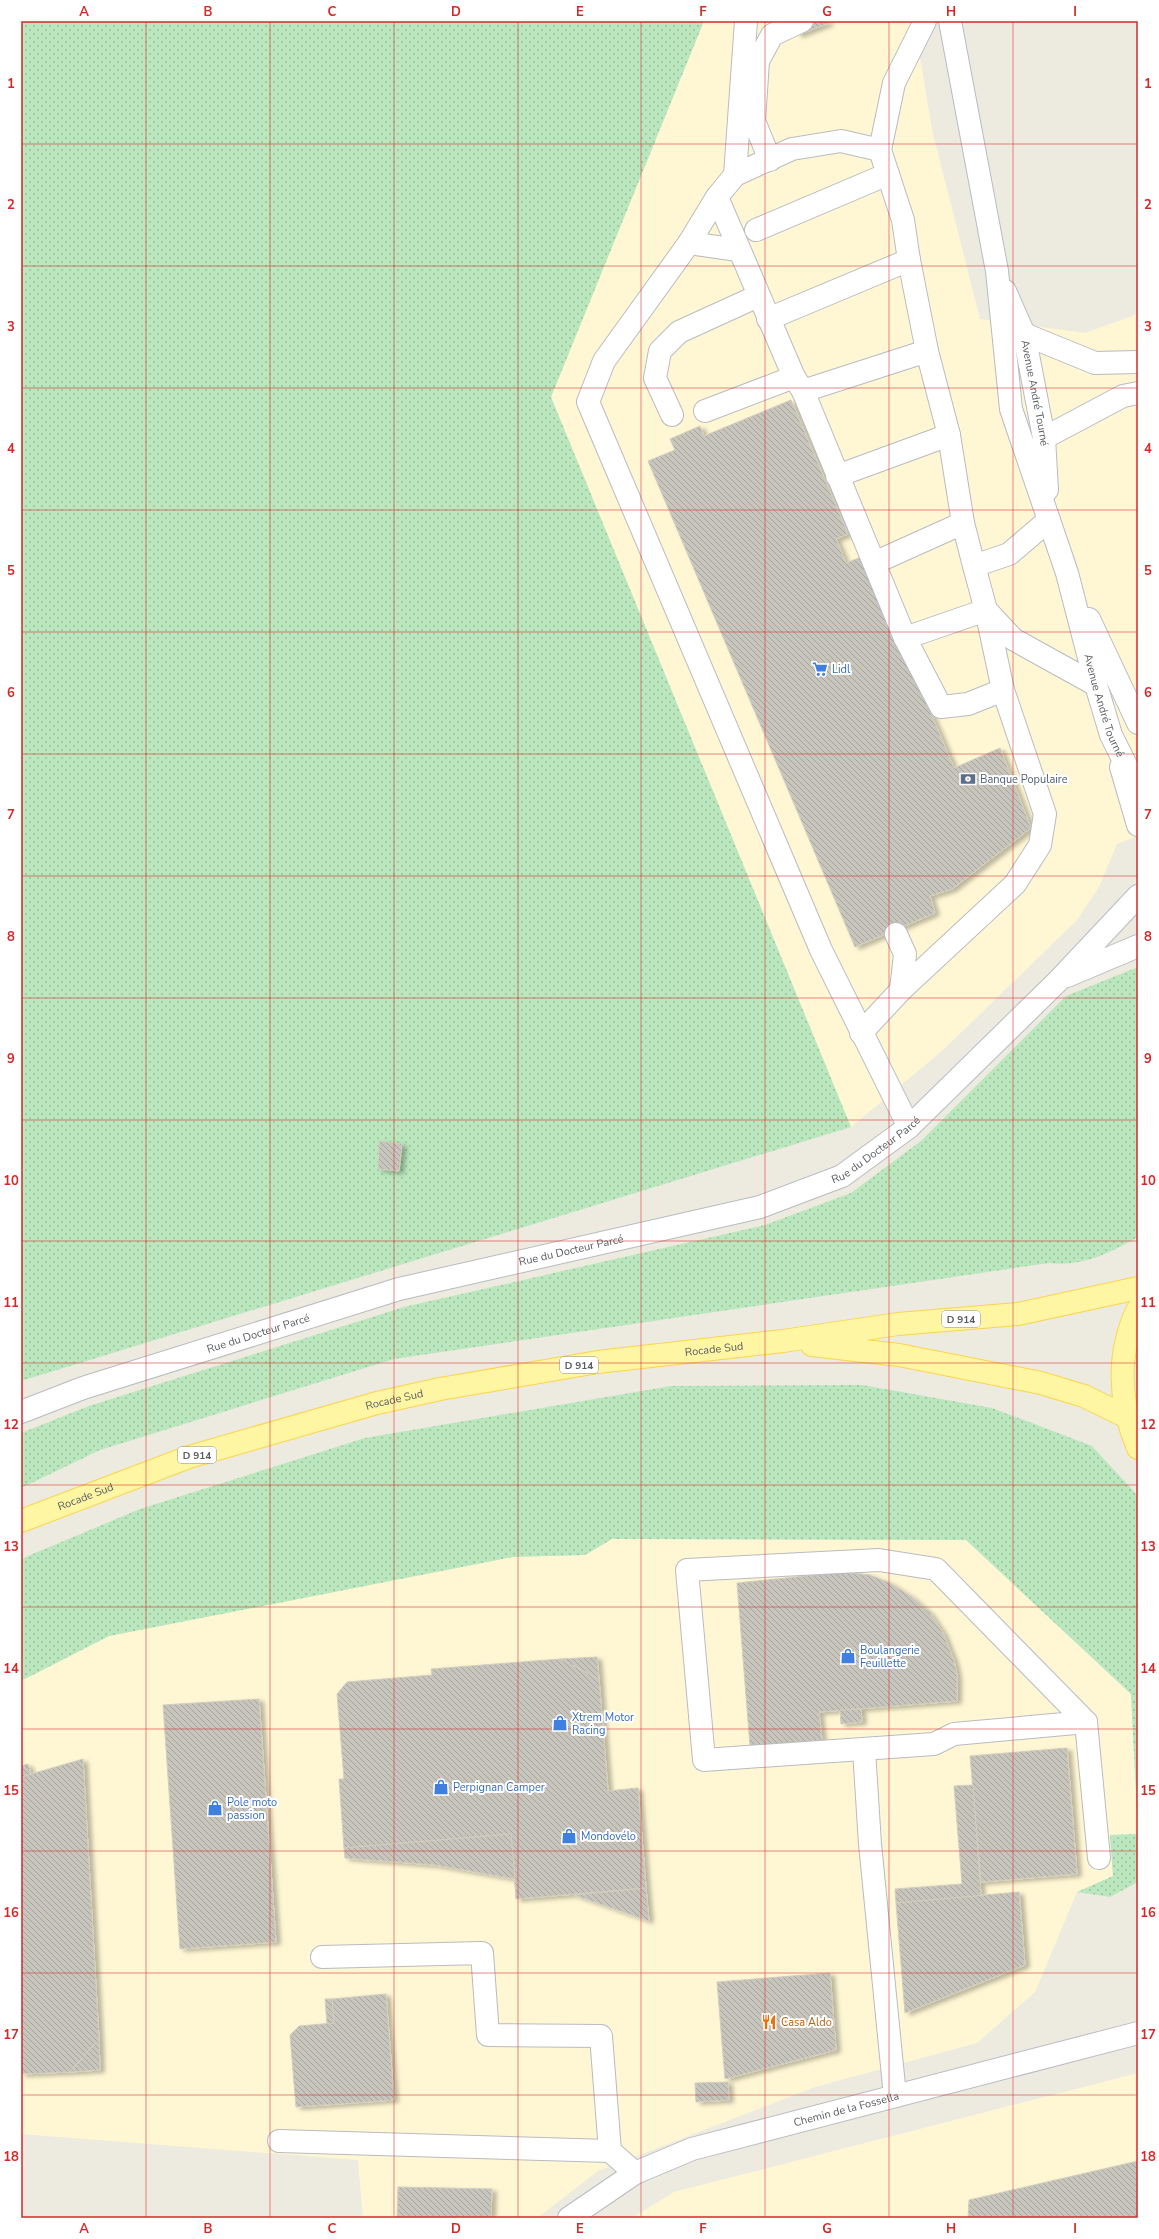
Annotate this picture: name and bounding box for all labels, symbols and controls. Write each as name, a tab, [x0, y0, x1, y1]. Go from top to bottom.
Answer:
text: A	[79, 3, 89, 21]
text: B	[204, 3, 213, 21]
text: C	[328, 3, 337, 21]
text: D	[451, 3, 461, 21]
text: E	[576, 3, 584, 21]
text: F	[699, 3, 707, 21]
text: G	[822, 3, 832, 21]
text: H	[946, 3, 956, 21]
text: I	[1073, 3, 1077, 21]
text: 1	[7, 75, 15, 93]
text: 1	[1144, 75, 1152, 93]
text: 2	[7, 196, 15, 214]
text: 2	[1144, 196, 1152, 214]
text: 3	[7, 318, 15, 336]
text: 3	[1144, 318, 1152, 336]
street label: Avenue André Tourné	[1017, 339, 1051, 447]
text: 4	[7, 440, 15, 458]
text: 4	[1144, 440, 1152, 458]
text: 5	[7, 562, 15, 580]
text: 5	[1144, 562, 1152, 580]
street label: Avenue André Tourné	[1080, 652, 1128, 760]
supermarket icon: Lidl	[811, 660, 829, 678]
place label: Lidl	[832, 662, 851, 677]
text: 6	[7, 684, 15, 702]
text: 6	[1144, 684, 1152, 702]
bank icon: Banque Populaire	[959, 770, 977, 788]
place label: Banque Populaire	[980, 772, 1068, 787]
text: 7	[7, 806, 15, 824]
text: 7	[1144, 806, 1152, 824]
text: 8	[7, 928, 15, 946]
text: 8	[1144, 928, 1152, 946]
text: 9	[7, 1050, 15, 1068]
text: 9	[1144, 1050, 1152, 1068]
street label: Rue du Docteur Parcé	[829, 1113, 924, 1187]
text: 10	[3, 1172, 19, 1190]
text: 10	[1140, 1172, 1156, 1190]
street label: Rue du Docteur Parcé	[517, 1231, 625, 1270]
text: 11	[3, 1294, 19, 1312]
text: 11	[1140, 1294, 1156, 1312]
street label: Rue du Docteur Parcé	[205, 1310, 312, 1357]
road number: D 914	[942, 1311, 980, 1327]
street label: Rocade Sud	[684, 1339, 744, 1360]
road number: D 914	[560, 1357, 598, 1373]
street label: Rocade Sud	[364, 1386, 425, 1414]
text: 12	[3, 1416, 19, 1434]
text: 12	[1140, 1416, 1156, 1434]
road number: D 914	[178, 1447, 216, 1463]
street label: Rocade Sud	[56, 1479, 116, 1514]
text: 13	[3, 1538, 19, 1556]
text: 13	[1140, 1538, 1156, 1556]
place label: Boulangerie Feuillette	[860, 1643, 920, 1671]
shop icon: Boulangerie Feuillette	[839, 1647, 857, 1665]
text: 14	[3, 1660, 19, 1678]
text: 14	[1140, 1660, 1156, 1678]
place label: Xtrem Motor Racing	[572, 1710, 634, 1738]
shop icon: Xtrem Motor Racing	[551, 1714, 569, 1732]
shop icon: Perpignan Camper	[432, 1778, 450, 1796]
place label: Perpignan Camper	[453, 1780, 545, 1795]
text: 15	[3, 1782, 19, 1800]
text: 15	[1140, 1782, 1156, 1800]
place label: Pole moto passion	[227, 1795, 277, 1823]
shop icon: Pole moto passion	[206, 1799, 224, 1817]
shop icon: Mondovélo	[560, 1827, 578, 1845]
place label: Mondovélo	[581, 1829, 636, 1844]
text: 16	[3, 1904, 19, 1922]
text: 16	[1140, 1904, 1156, 1922]
restaurant icon: Casa Aldo	[760, 2013, 778, 2031]
place label: Casa Aldo	[781, 2015, 832, 2030]
text: 17	[3, 2026, 19, 2044]
text: 17	[1140, 2026, 1156, 2044]
street label: Chemin de la Fossella	[792, 2088, 901, 2130]
text: 18	[3, 2148, 19, 2166]
text: 18	[1140, 2148, 1156, 2166]
text: A	[79, 2220, 89, 2238]
text: B	[204, 2220, 213, 2238]
text: C	[328, 2220, 337, 2238]
text: D	[451, 2220, 461, 2238]
text: E	[576, 2220, 584, 2238]
text: F	[699, 2220, 707, 2238]
text: G	[822, 2220, 832, 2238]
text: H	[946, 2220, 956, 2238]
text: I	[1073, 2220, 1077, 2238]

